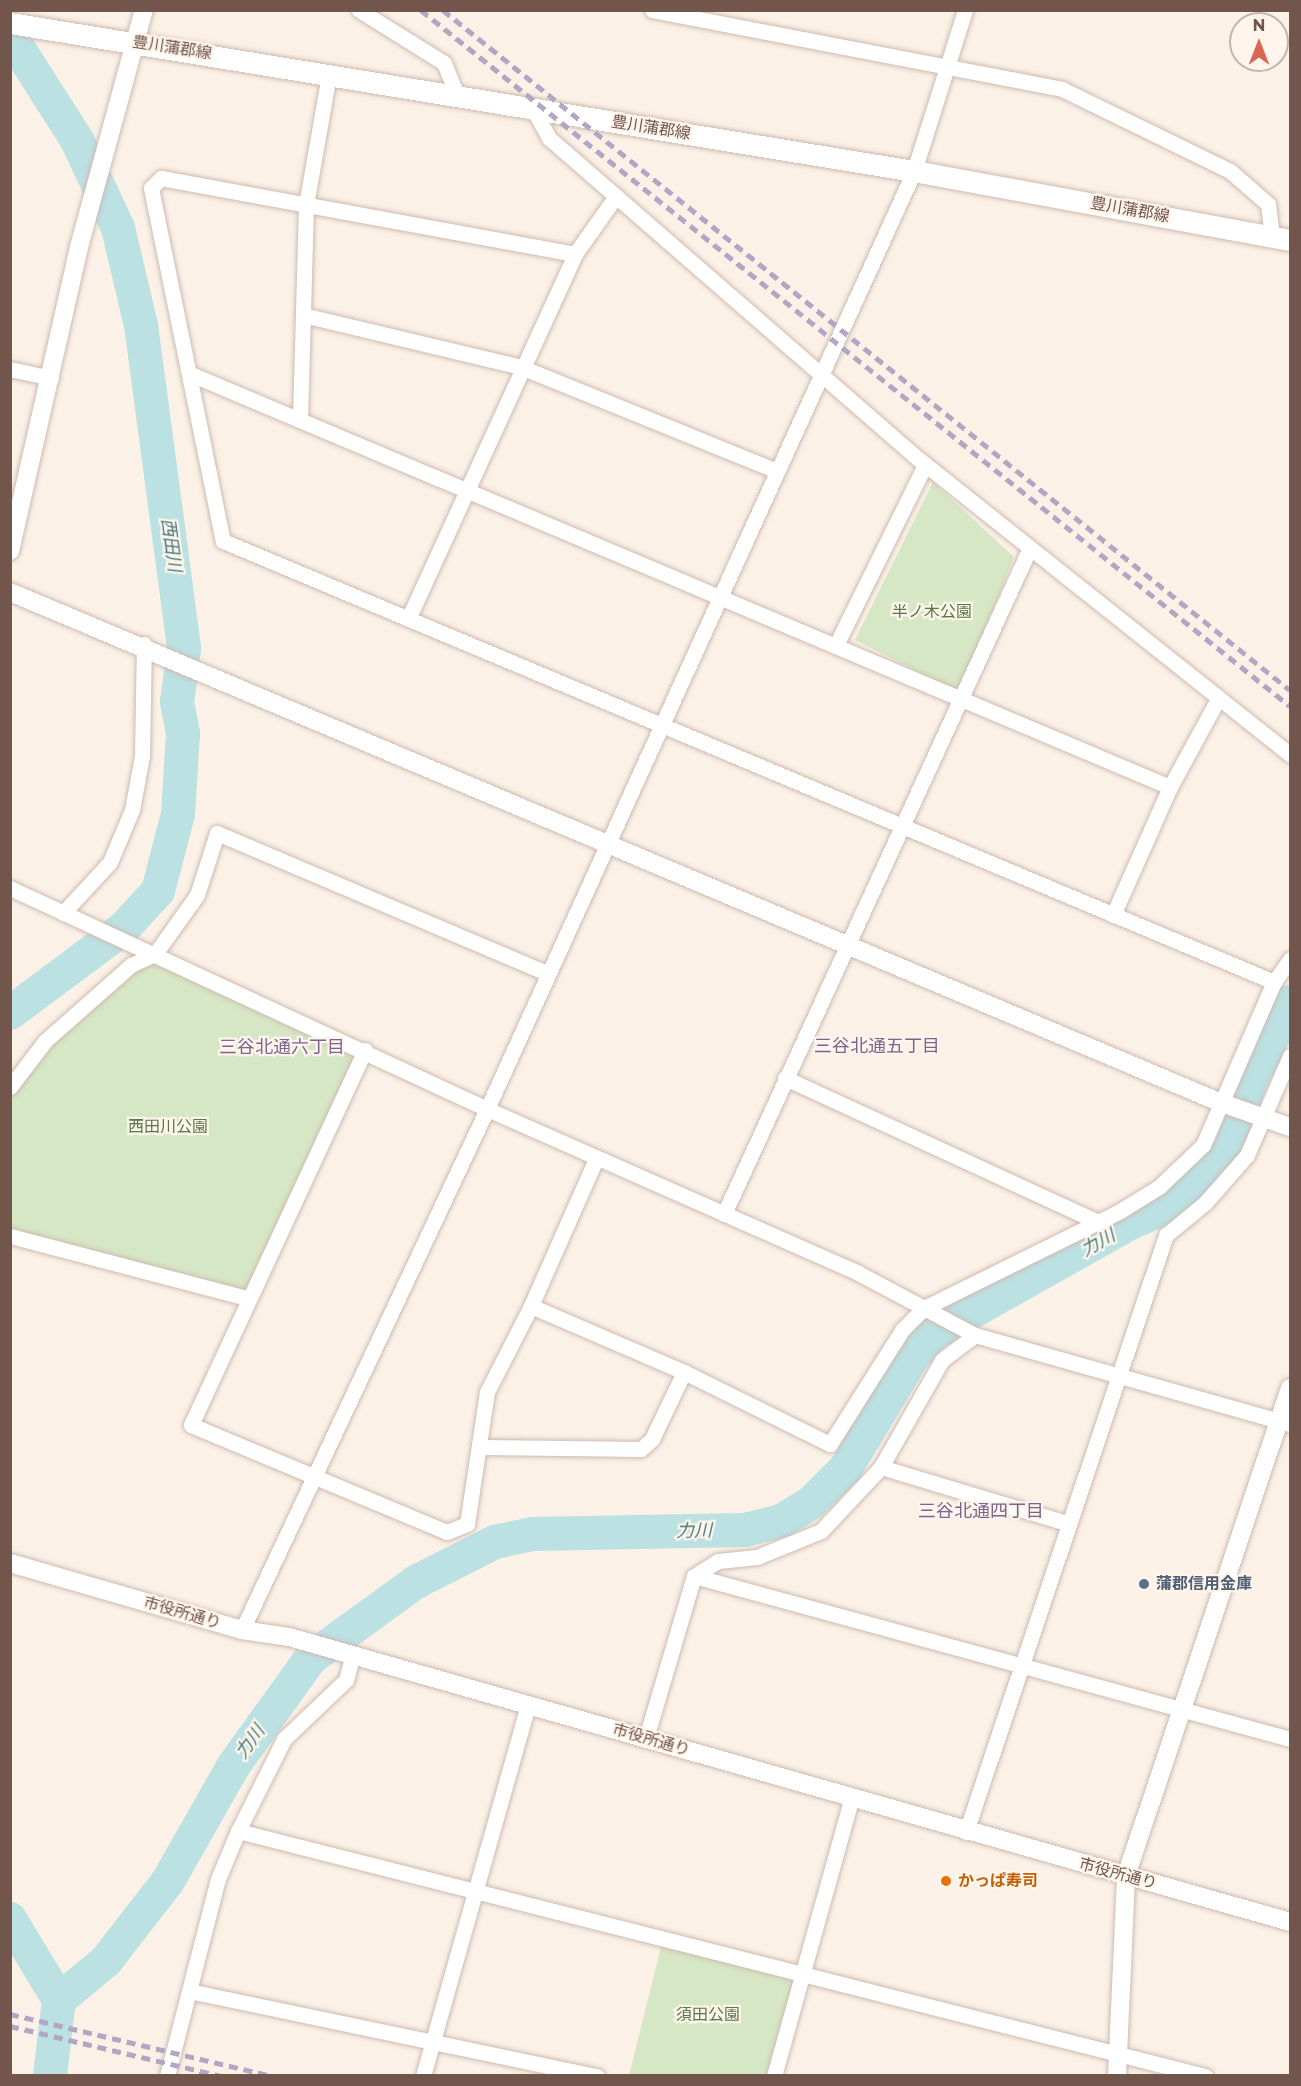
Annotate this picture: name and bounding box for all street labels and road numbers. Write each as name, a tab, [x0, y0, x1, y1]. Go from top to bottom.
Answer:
street label: 豊川蒲郡線	[131, 32, 213, 64]
street label: 豊川蒲郡線	[610, 112, 692, 144]
street label: 豊川蒲郡線	[1089, 194, 1171, 226]
street label: 市役所通り	[141, 1593, 223, 1633]
street label: 市役所通り	[610, 1720, 692, 1760]
street label: 市役所通り	[1077, 1854, 1159, 1894]

